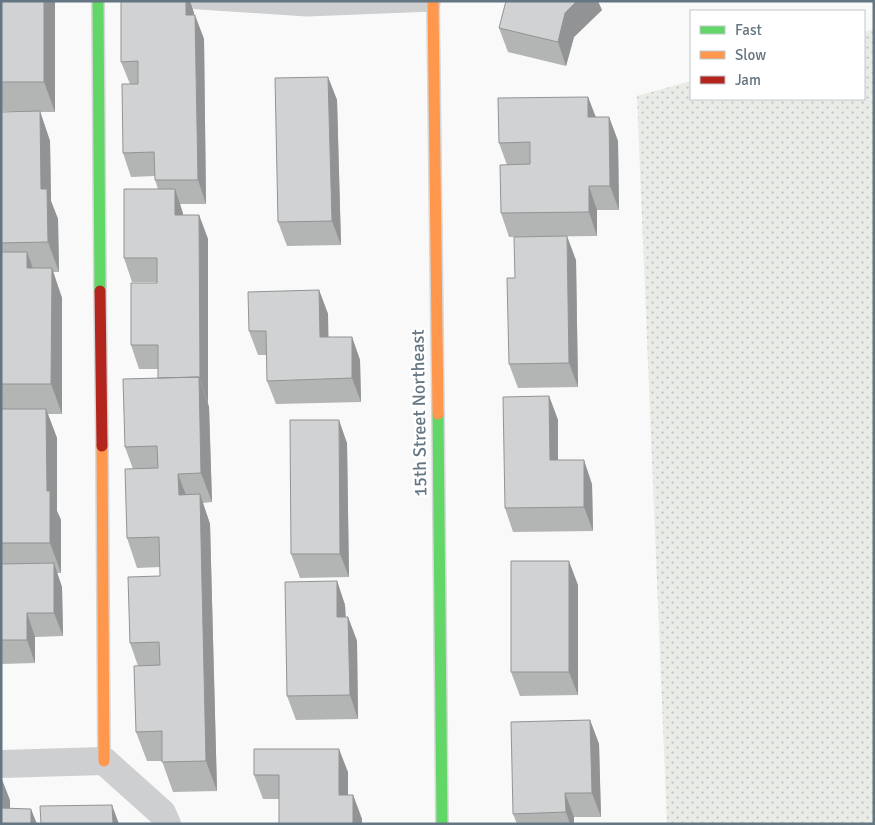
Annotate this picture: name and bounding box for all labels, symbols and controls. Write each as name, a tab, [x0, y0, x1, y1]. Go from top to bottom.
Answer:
legend	[690, 10, 865, 100]
text: Fast	[735, 21, 762, 39]
text: Slow	[735, 46, 766, 64]
text: Jam	[735, 71, 761, 89]
street label: 15th Street Northeast	[407, 329, 431, 497]

